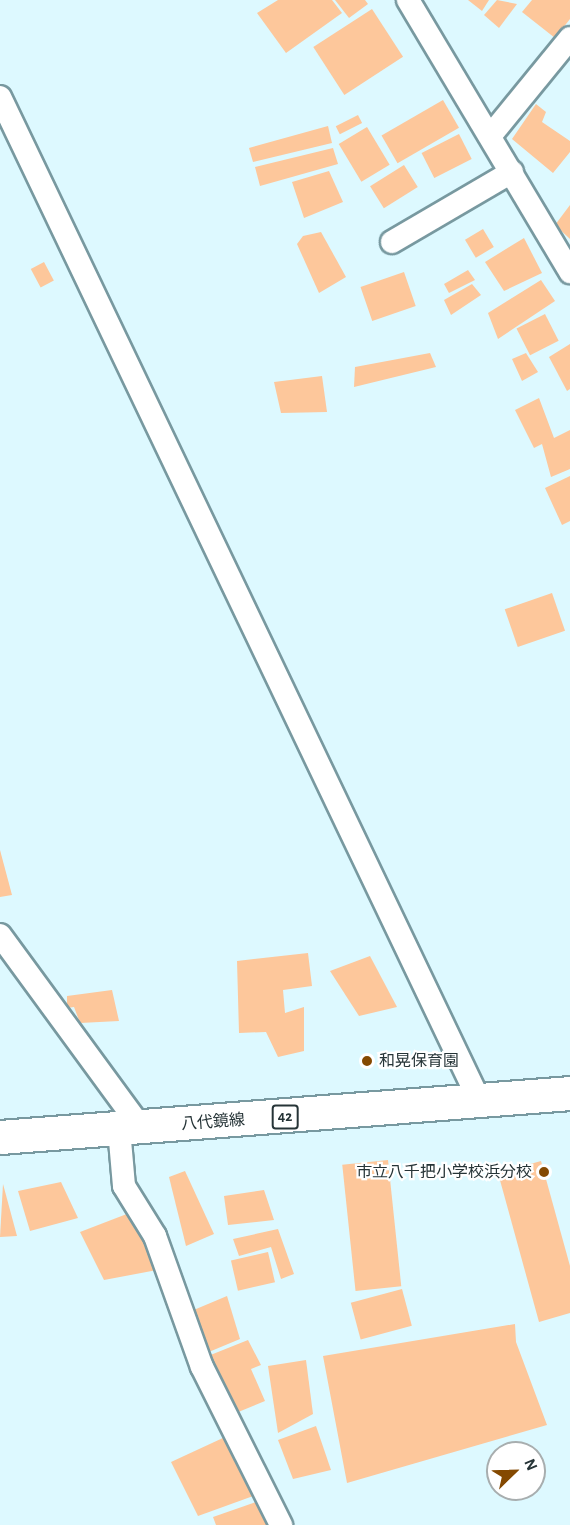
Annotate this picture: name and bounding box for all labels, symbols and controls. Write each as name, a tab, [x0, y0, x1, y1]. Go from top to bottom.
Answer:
place label: 和晃保育園	[379, 1051, 459, 1071]
marker: 和晃保育園	[360, 1054, 374, 1068]
road number: 42	[272, 1105, 298, 1129]
street label: 八代鏡線	[180, 1110, 246, 1134]
place label: 市立八千把小学校浜分校	[356, 1162, 532, 1182]
marker: 市立八千把小学校浜分校	[537, 1165, 551, 1179]
north arrow	[486, 1441, 546, 1501]
text: N	[521, 1457, 540, 1473]

